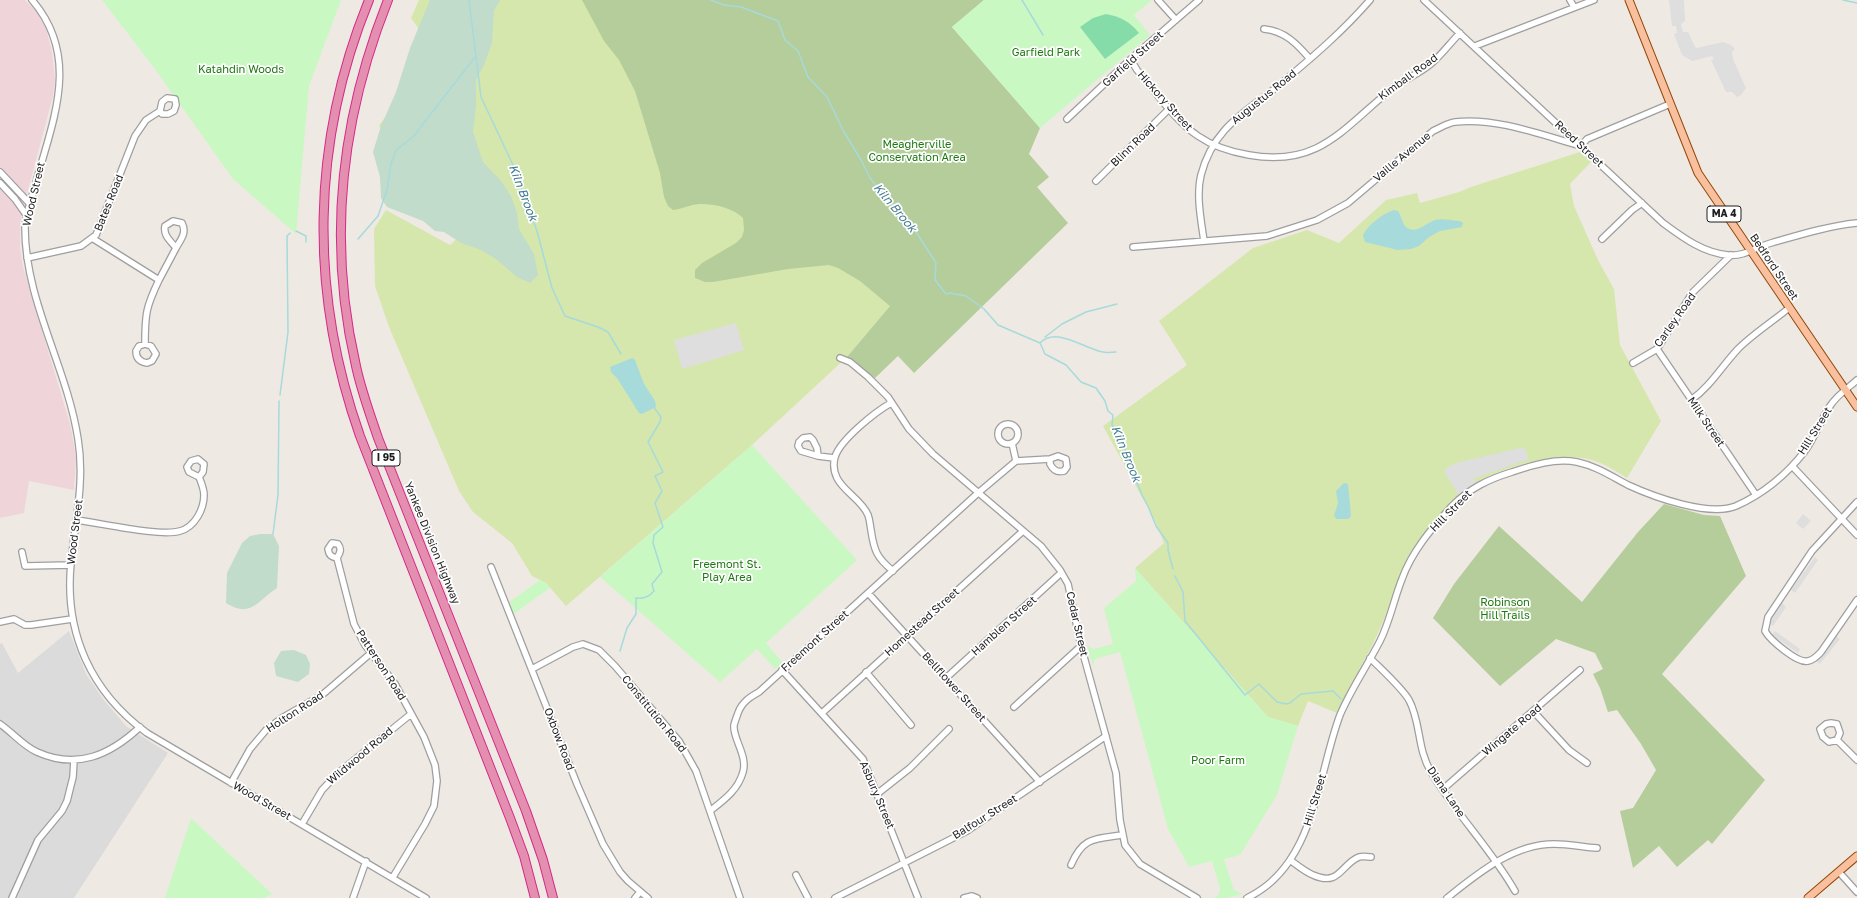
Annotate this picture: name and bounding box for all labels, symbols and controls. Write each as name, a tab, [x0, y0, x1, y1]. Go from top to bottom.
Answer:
street label: Garfield Street	[1100, 28, 1166, 90]
park label: Garfield Park	[1012, 46, 1080, 60]
street label: Kimball Road	[1376, 51, 1440, 103]
park label: Katahdin Woods	[198, 63, 284, 77]
street label: Augustus Road	[1229, 67, 1299, 127]
street label: Hickory Street	[1135, 68, 1195, 134]
street label: Reed Street	[1552, 118, 1606, 170]
street label: Blinn Road	[1108, 120, 1158, 170]
street label: Vaille Avenue	[1371, 129, 1433, 185]
park label: Meagherville Conservation Area	[868, 138, 966, 164]
street label: Wood Street	[20, 161, 48, 227]
water label: Kiln Brook	[506, 163, 540, 223]
street label: Bates Road	[92, 173, 126, 233]
water label: Kiln Brook	[870, 181, 920, 235]
road number: MA 4	[1707, 206, 1741, 222]
street label: Bedford Street	[1747, 231, 1801, 303]
street label: Carley Road	[1651, 290, 1699, 350]
street label: Milk Street	[1684, 394, 1728, 450]
street label: Hill Street	[1795, 405, 1835, 457]
water label: Kiln Brook	[1108, 424, 1144, 484]
road number: I 95	[372, 450, 400, 466]
street label: Yankee Division Highway	[401, 480, 463, 606]
street label: Hill Street	[1427, 487, 1475, 535]
street label: Wood Street	[64, 499, 86, 565]
park label: Freemont St. Play Area	[693, 558, 761, 584]
street label: Homestead Street	[882, 585, 962, 659]
street label: Cedar Street	[1063, 590, 1091, 658]
street label: Hamblen Street	[969, 593, 1039, 659]
park label: Robinson Hill Trails	[1480, 596, 1530, 622]
street label: Freemont Street	[779, 607, 851, 675]
street label: Patterson Road	[353, 627, 409, 703]
street label: Bellflower Street	[919, 649, 989, 725]
street label: Constitution Road	[619, 673, 689, 755]
street label: Holton Road	[264, 689, 326, 735]
street label: Wingate Road	[1480, 701, 1544, 759]
street label: Oxbow Road	[541, 706, 577, 772]
street label: Wildwood Road	[324, 725, 396, 787]
park label: Poor Farm	[1191, 754, 1245, 768]
street label: Asbury Street	[857, 759, 897, 831]
street label: Diana Lane	[1424, 764, 1468, 820]
street label: Hill Street	[1301, 772, 1329, 828]
street label: Wood Street	[230, 779, 294, 823]
street label: Balfour Street	[950, 792, 1020, 842]

